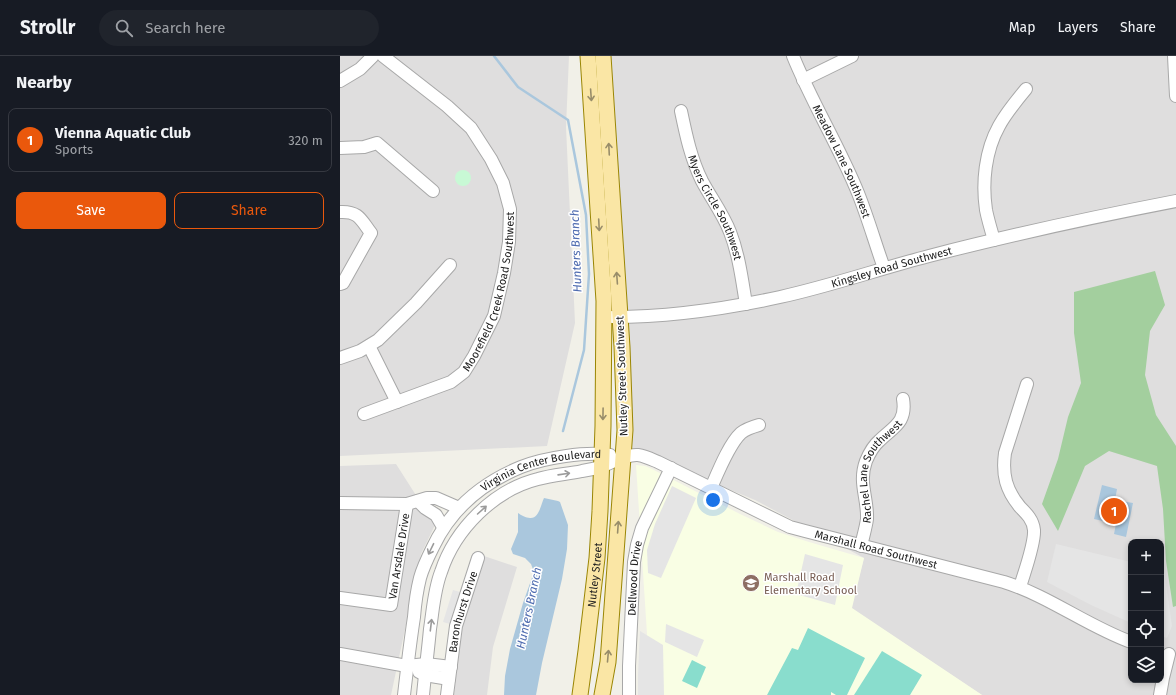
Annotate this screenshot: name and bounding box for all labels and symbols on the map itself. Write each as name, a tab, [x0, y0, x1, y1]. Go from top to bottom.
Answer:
one-way arrow	[587, 88, 594, 101]
street label: Meadow Lane Southwest	[810, 102, 873, 220]
one-way arrow	[606, 143, 613, 156]
street label: Myers Circle Southwest	[686, 153, 745, 261]
water label: Hunters Branch	[568, 209, 584, 293]
street label: Moorefield Creek Road Southwest	[460, 211, 516, 374]
one-way arrow	[596, 218, 603, 231]
street label: Kingsley Road Southwest	[830, 244, 953, 290]
one-way arrow	[614, 272, 621, 285]
street label: Nutley Street Southwest	[613, 316, 631, 436]
one-way arrow	[599, 407, 607, 420]
street label: Rachel Lane Southwest	[856, 417, 905, 524]
street label: Virginia Center Boulevard	[478, 447, 601, 494]
one-way arrow	[557, 470, 570, 478]
your location	[703, 490, 723, 510]
pin: 1	[1101, 496, 1127, 526]
one-way arrow	[477, 505, 488, 514]
street label: Van Arsdale Drive	[386, 512, 412, 600]
one-way arrow	[614, 521, 621, 534]
street label: Marshall Road Southwest	[813, 527, 939, 571]
street label: Dellwood Drive	[625, 539, 644, 616]
street label: Nutley Street	[585, 542, 604, 608]
one-way arrow	[427, 543, 435, 555]
water label: Hunters Branch	[514, 566, 544, 650]
street label: Baronhurst Drive	[446, 569, 480, 653]
place label: Marshall Road Elementary School	[764, 571, 857, 597]
school or university icon: Marshall Road Elementary School	[741, 573, 761, 593]
one-way arrow	[427, 619, 435, 632]
one-way arrow	[604, 650, 612, 663]

